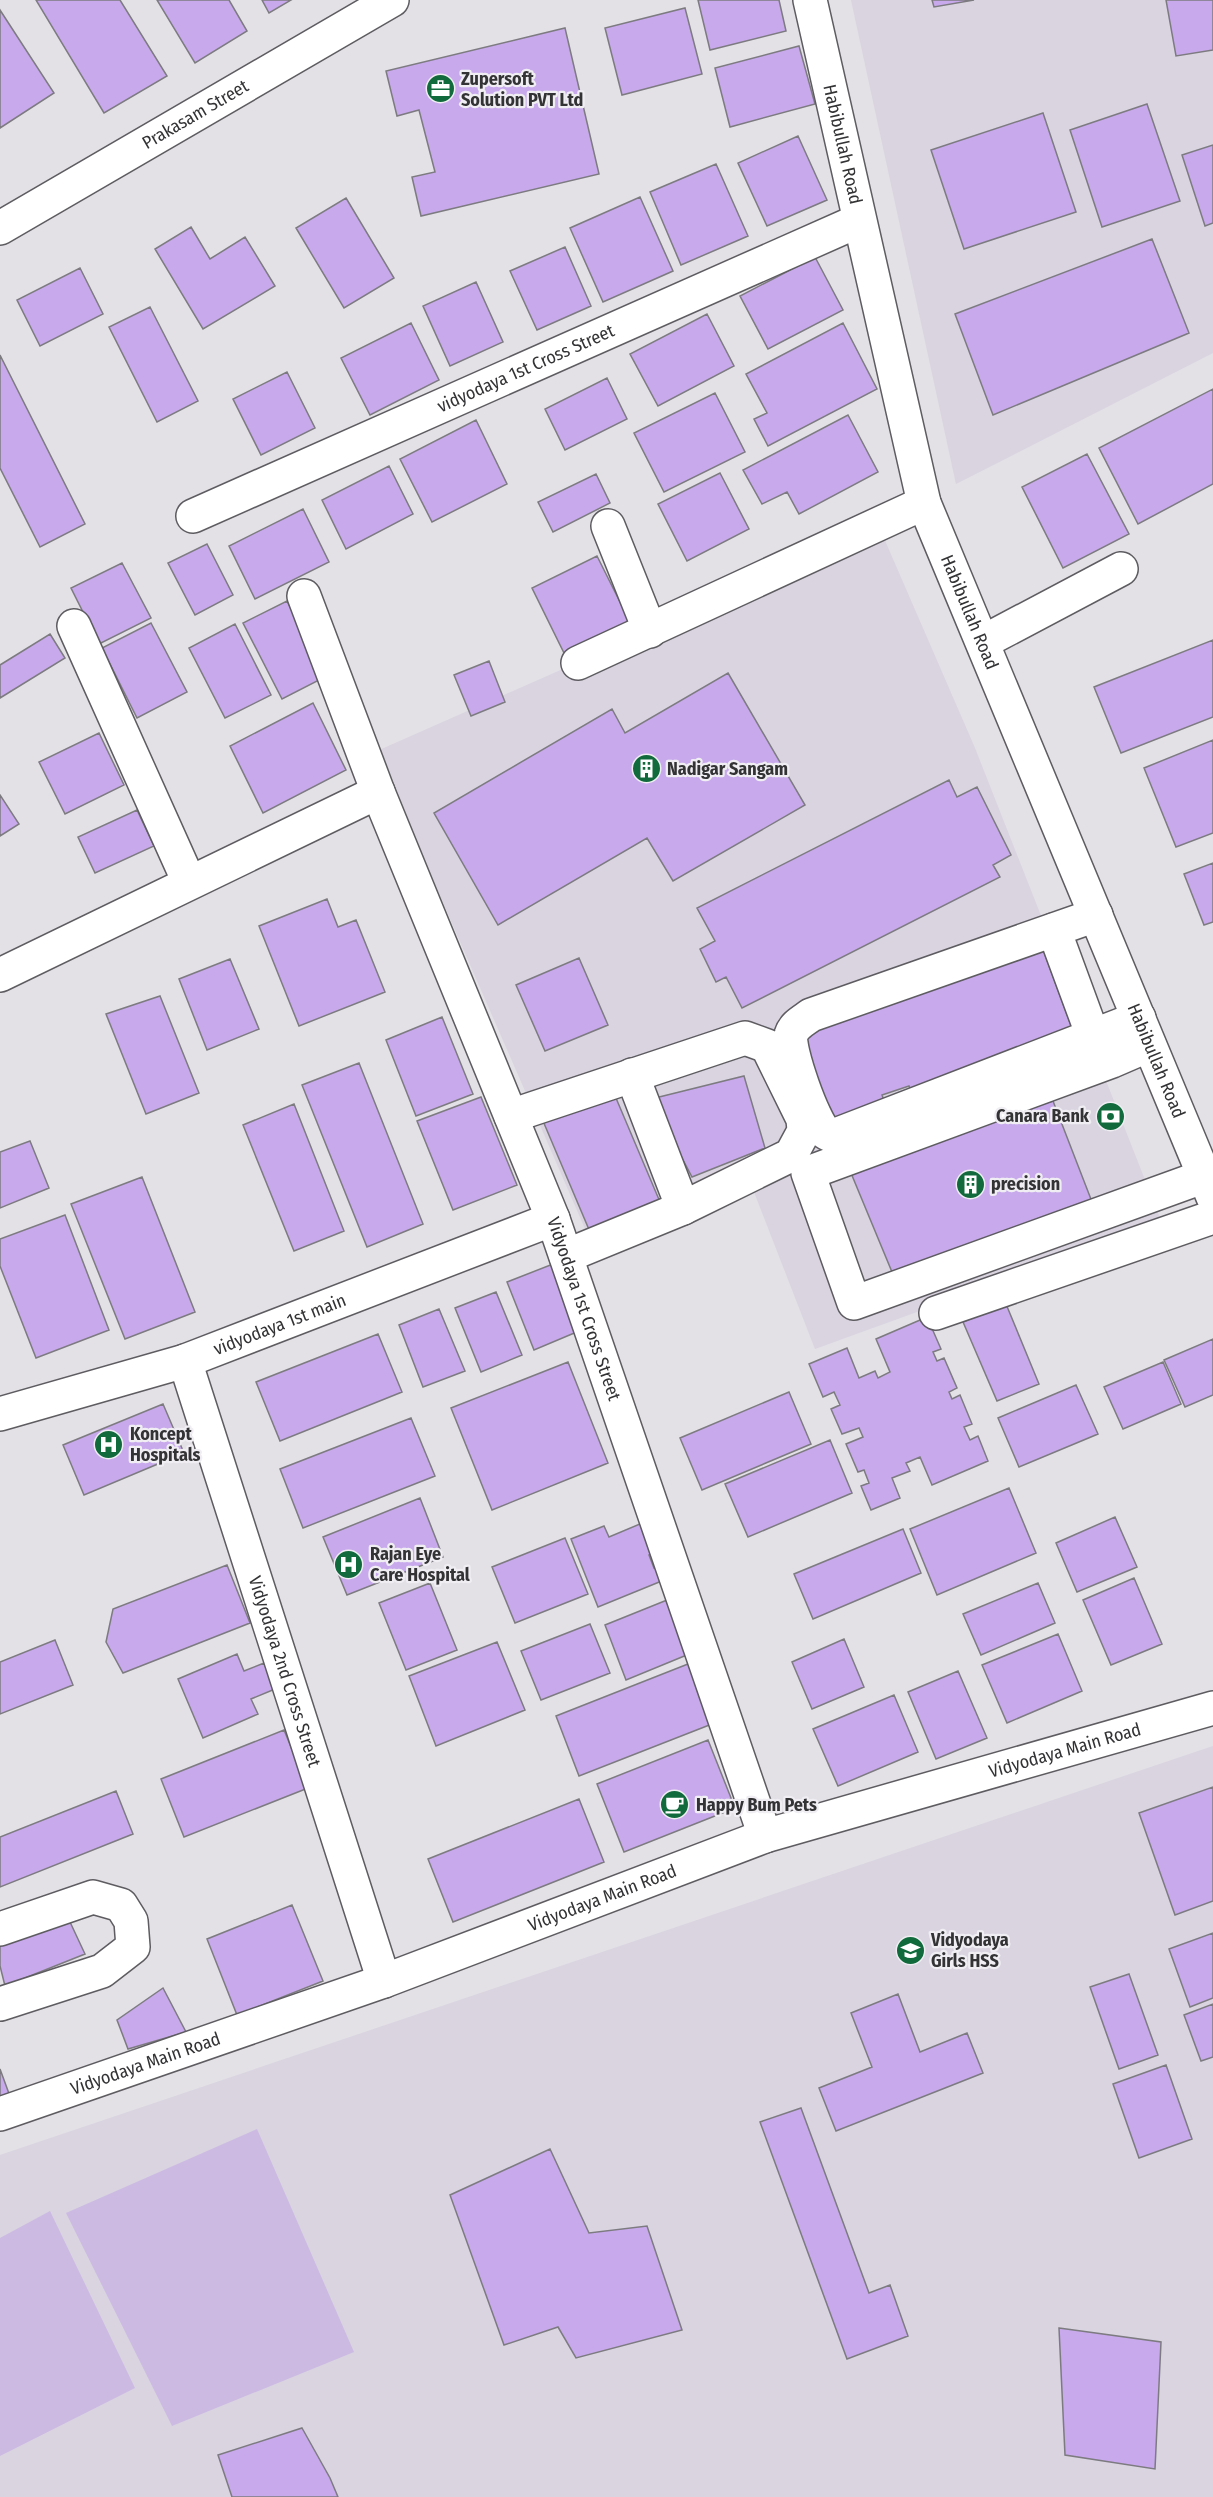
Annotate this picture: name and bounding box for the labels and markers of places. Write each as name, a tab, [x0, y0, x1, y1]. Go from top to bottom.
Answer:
place label: Zupersoft Solution PVT Ltd	[461, 68, 583, 111]
office icon: Zupersoft Solution PVT Ltd	[424, 73, 456, 105]
building icon: Nadigar Sangam	[630, 753, 662, 785]
place label: Nadigar Sangam	[667, 758, 788, 780]
bank icon: Canara Bank	[1094, 1100, 1126, 1132]
place label: Canara Bank	[996, 1105, 1090, 1127]
building icon: precision	[954, 1168, 986, 1200]
place label: precision	[991, 1173, 1060, 1195]
place label: Koncept Hospitals	[130, 1423, 201, 1466]
hospital icon: Koncept Hospitals	[93, 1428, 125, 1460]
place label: Rajan Eye Care Hospital	[370, 1543, 470, 1586]
hospital icon: Rajan Eye Care Hospital	[333, 1548, 365, 1580]
cafe icon: Happy Bum Pets	[659, 1789, 691, 1821]
place label: Happy Bum Pets	[696, 1794, 817, 1816]
place label: Vidyodaya Girls HSS	[930, 1929, 1009, 1972]
school or university icon: Vidyodaya Girls HSS	[894, 1934, 926, 1966]

